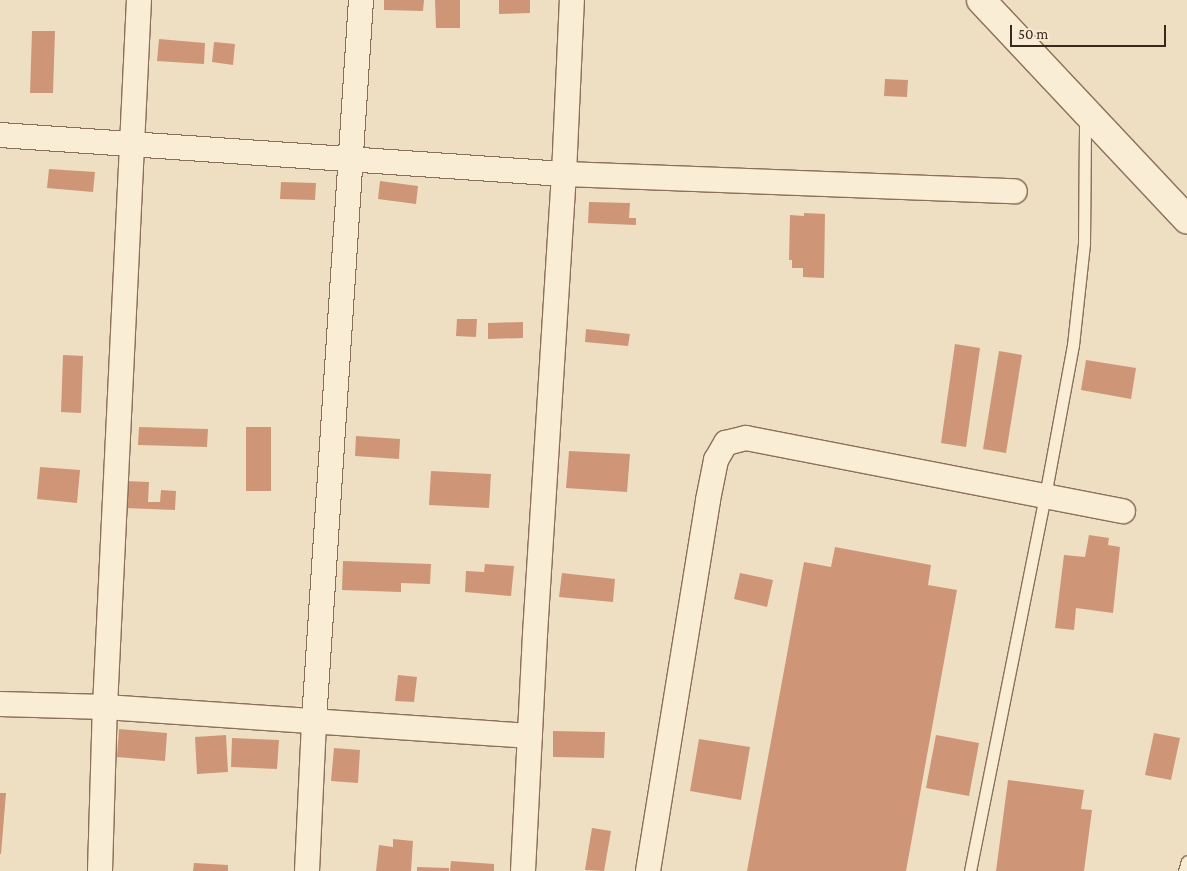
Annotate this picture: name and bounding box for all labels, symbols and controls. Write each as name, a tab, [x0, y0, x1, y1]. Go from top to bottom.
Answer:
scale bar	[1012, 15, 1168, 47]
text: 50 m	[1018, 26, 1048, 42]

